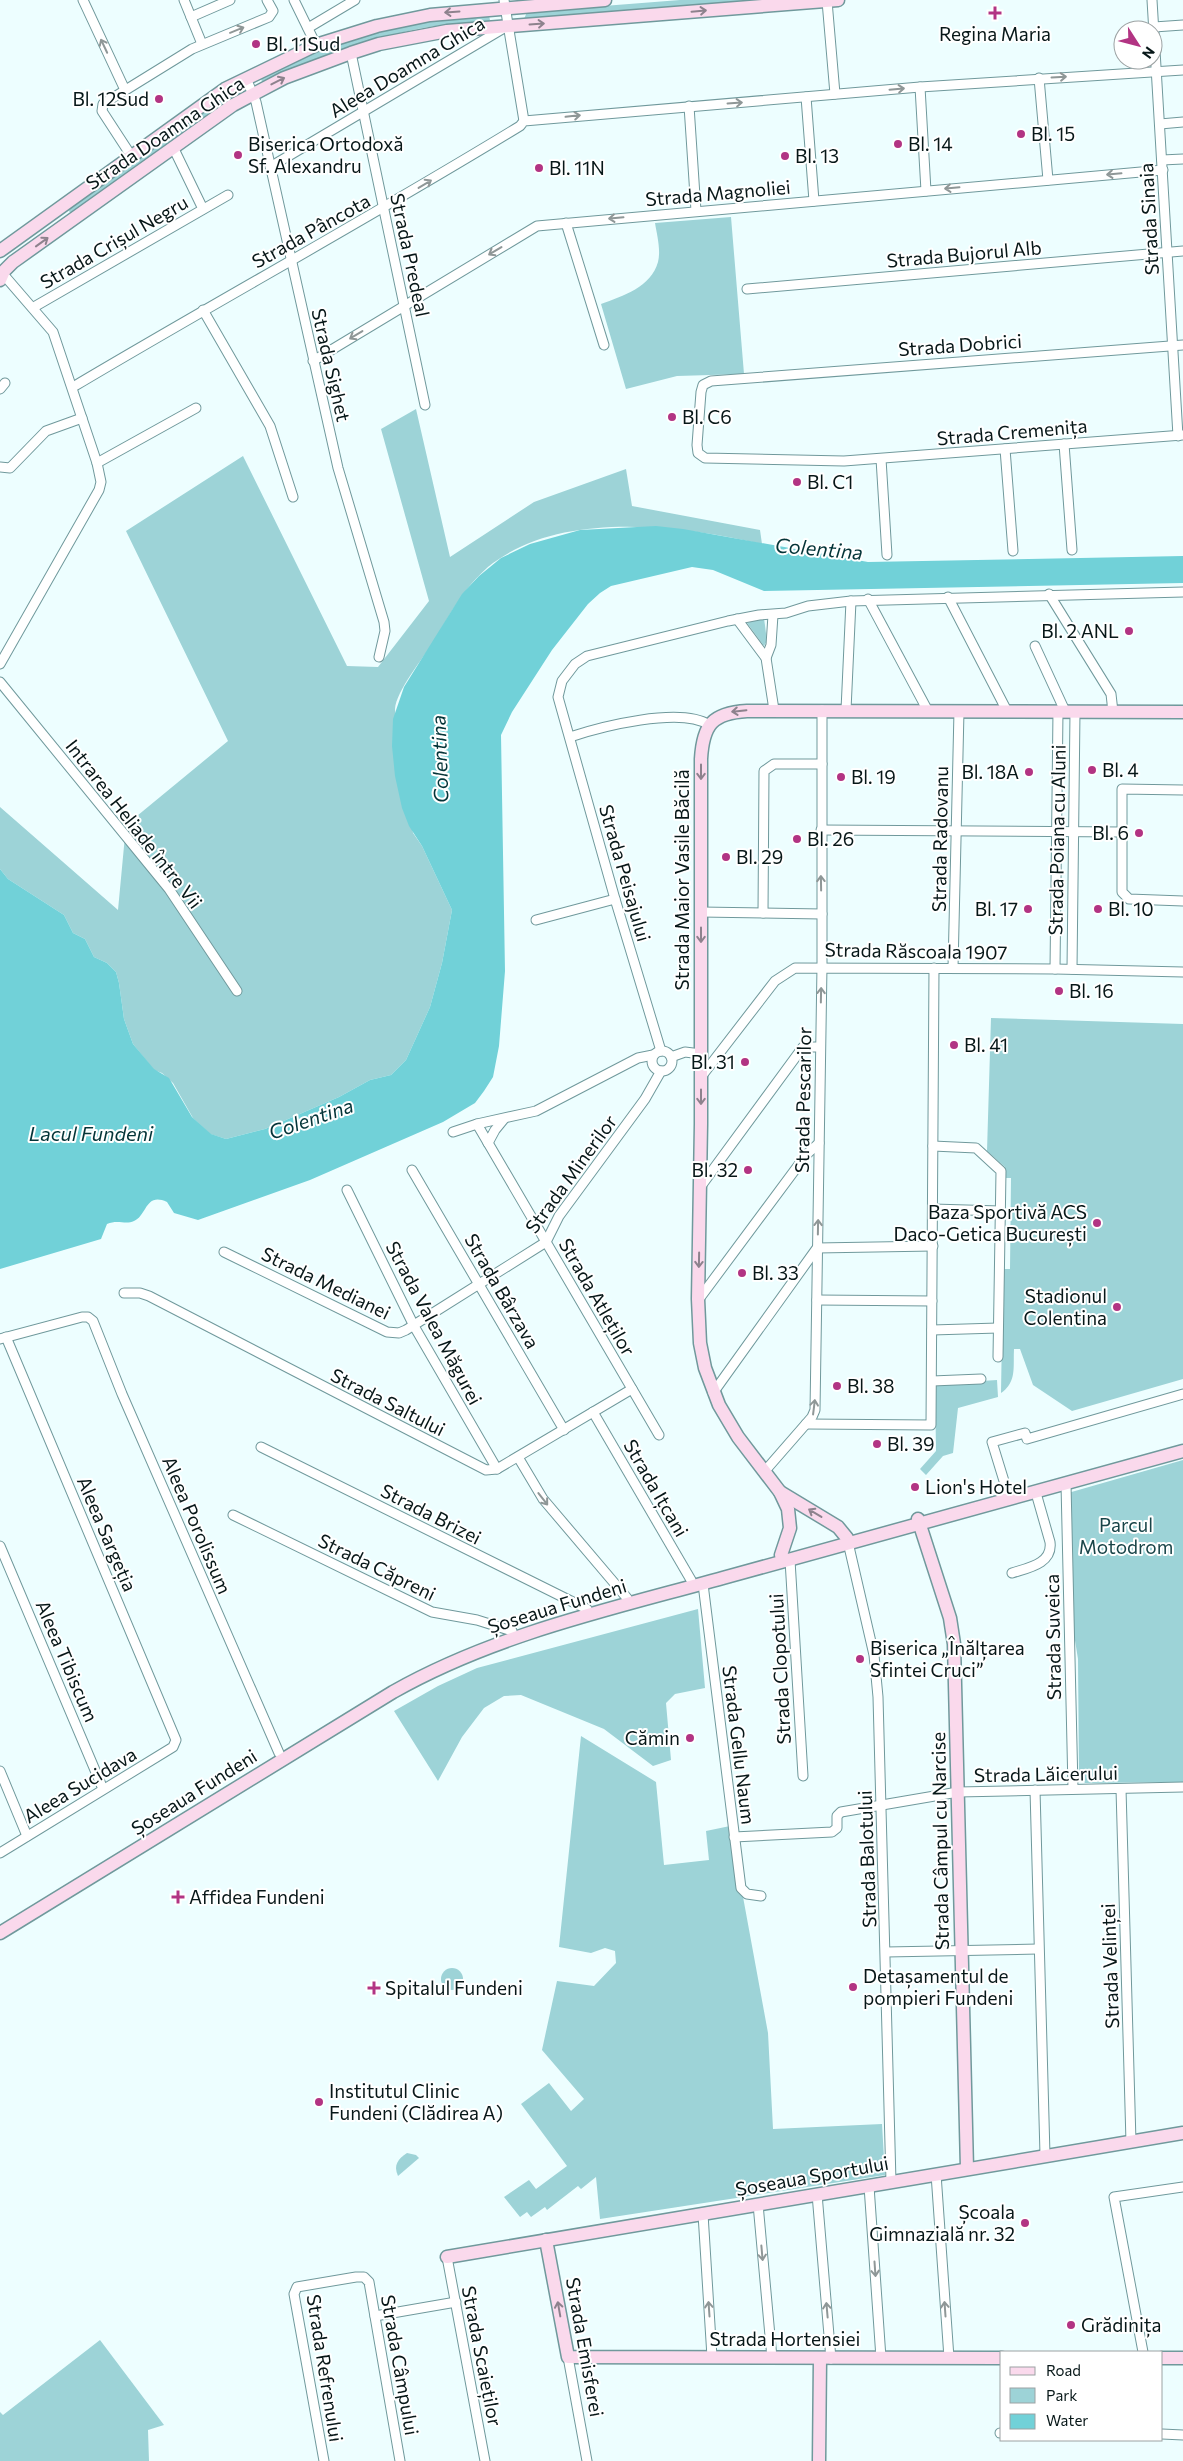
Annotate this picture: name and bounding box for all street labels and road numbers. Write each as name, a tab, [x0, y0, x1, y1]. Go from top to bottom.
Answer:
street label: Aleea Doamna Ghica	[325, 11, 488, 122]
street label: Strada Doamna Ghica	[81, 71, 248, 194]
street label: Strada Sinaia	[1134, 162, 1163, 276]
street label: Strada Magnoliei	[644, 175, 792, 210]
street label: Strada Pâncota	[248, 189, 374, 273]
street label: Strada Crișul Negru	[36, 190, 193, 295]
street label: Strada Predeal	[386, 191, 435, 319]
street label: Strada Bujorul Alb	[885, 235, 1042, 272]
street label: Strada Sighet	[307, 306, 356, 424]
street label: Strada Dobrici	[897, 329, 1023, 360]
street label: Strada Cremenița	[936, 413, 1088, 452]
street label: Intrarea Heliade între Vii	[61, 735, 207, 913]
street label: Strada Poiana cu Aluni	[1043, 744, 1070, 936]
street label: Strada Radovanu	[927, 766, 952, 912]
street label: Strada Maior Vasile Băcilă	[670, 769, 693, 991]
street label: Strada Peisajului	[595, 802, 656, 944]
street label: Strada Răscoala 1907	[824, 937, 1008, 964]
street label: Strada Pescarilor	[790, 1026, 815, 1173]
street label: Strada Minerilor	[520, 1110, 622, 1237]
street label: Strada Bârzava	[460, 1229, 545, 1352]
street label: Strada Atleților	[553, 1234, 641, 1361]
street label: Strada Valea Măgurei	[382, 1237, 487, 1408]
street label: Strada Medianei	[258, 1241, 394, 1324]
street label: Strada Saltului	[327, 1363, 449, 1440]
street label: Strada Ițcani	[618, 1435, 694, 1542]
street label: Aleea Porolissum	[158, 1453, 237, 1597]
street label: Aleea Sargeția	[71, 1473, 142, 1596]
street label: Strada Brizei	[377, 1478, 485, 1549]
street label: Strada Căpreni	[315, 1528, 440, 1605]
street label: Șoseaua Fundeni	[485, 1573, 630, 1639]
street label: Strada Suveica	[1040, 1574, 1065, 1700]
street label: Strada Clopotului	[764, 1593, 795, 1745]
street label: Aleea Tibiscum	[31, 1596, 103, 1725]
street label: Strada Gellu Naum	[718, 1664, 761, 1826]
street label: Strada Câmpul cu Narcise	[926, 1732, 953, 1950]
street label: Aleea Sucidava	[19, 1742, 140, 1827]
street label: Șoseaua Fundeni	[127, 1744, 262, 1841]
street label: Strada Lăicerului	[974, 1761, 1118, 1786]
street label: Strada Balotului	[853, 1790, 880, 1928]
street label: Strada Velinței	[1096, 1903, 1125, 2029]
street label: Șoseaua Sportului	[734, 2151, 891, 2202]
street label: Strada Emisferei	[562, 2275, 609, 2418]
street label: Strada Scaieților	[456, 2284, 507, 2429]
street label: Strada Refrenului	[302, 2292, 349, 2443]
street label: Strada Câmpului	[377, 2293, 424, 2437]
street label: Strada Hortensiei	[710, 2327, 860, 2350]

